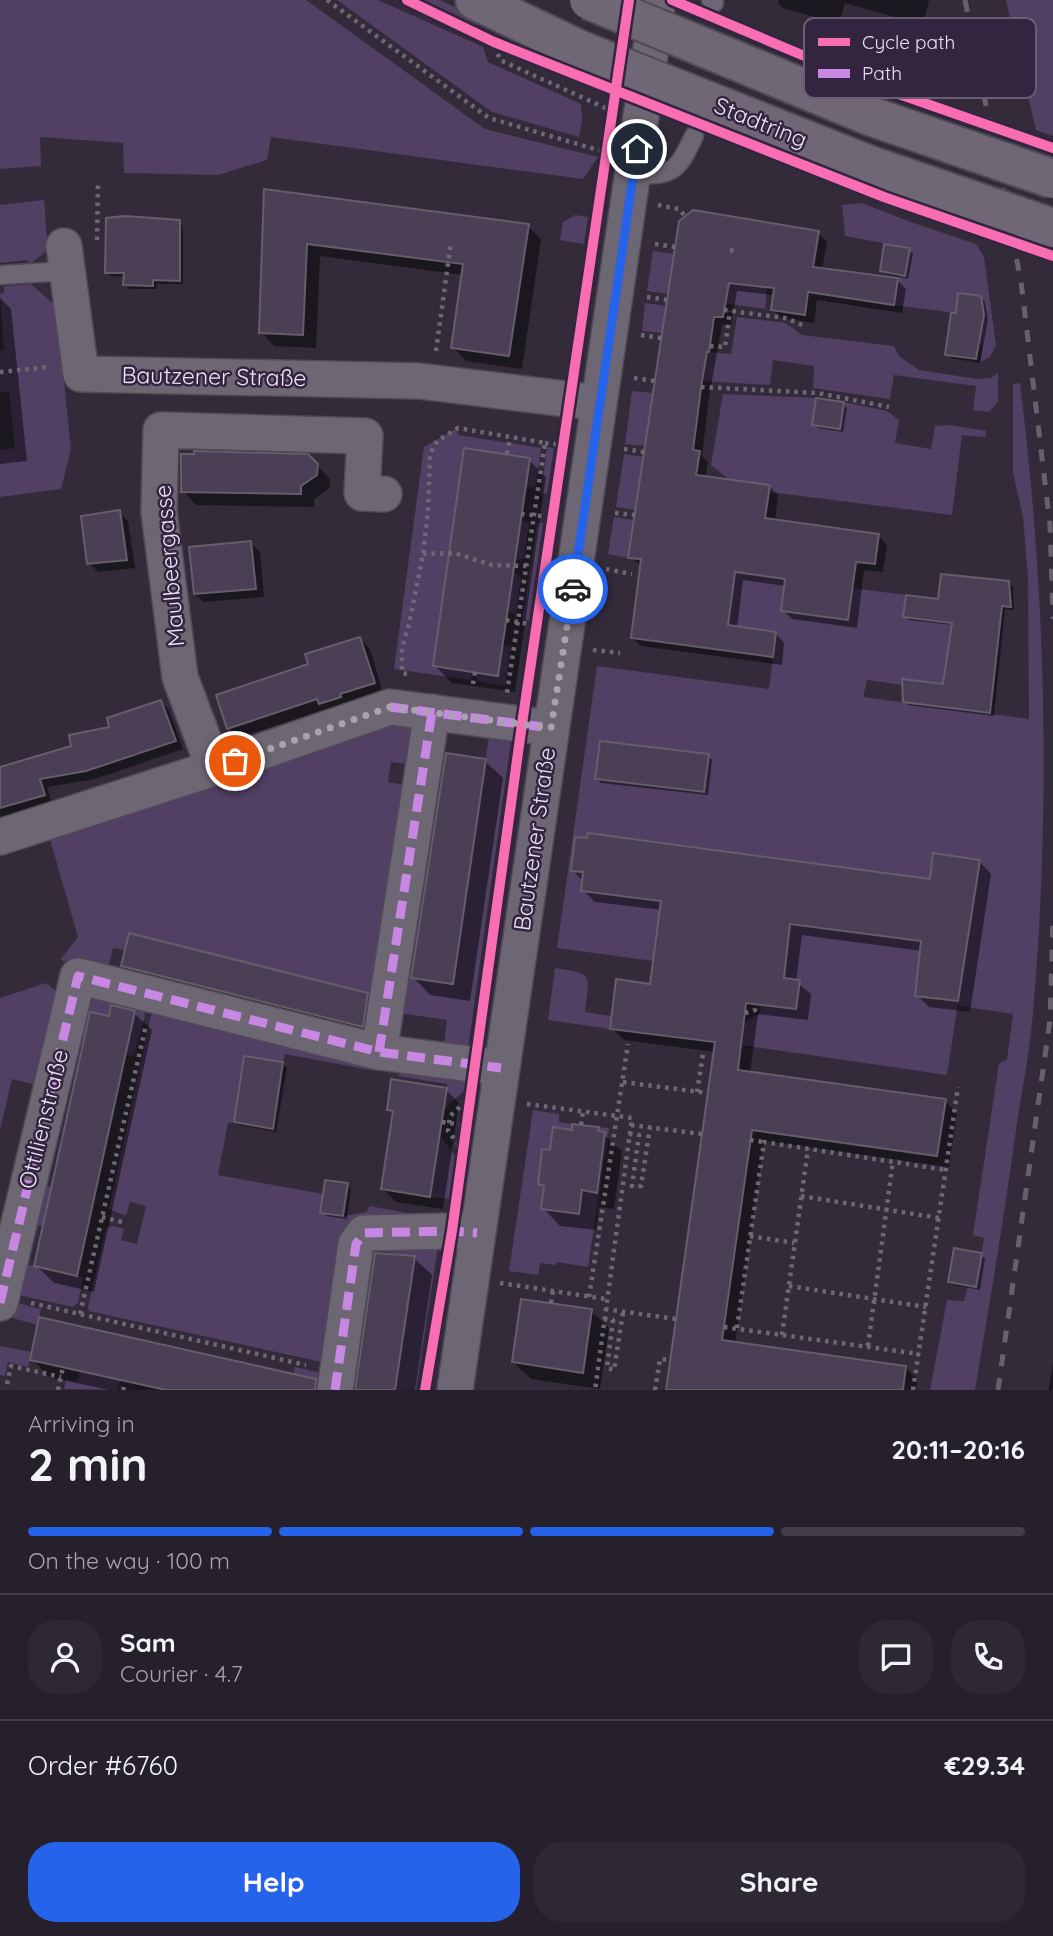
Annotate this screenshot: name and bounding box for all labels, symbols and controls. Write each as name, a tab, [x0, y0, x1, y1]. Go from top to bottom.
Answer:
legend	[804, 18, 1036, 98]
text: Cycle path	[862, 30, 955, 54]
text: Path	[862, 61, 902, 85]
street label: Stadtring	[710, 90, 812, 154]
pin	[607, 119, 667, 179]
icon: home	[618, 130, 656, 168]
street label: Bautzener Straße	[121, 360, 307, 392]
street label: Maulbeergasse	[147, 484, 191, 648]
courier	[538, 554, 608, 624]
icon: car	[554, 570, 592, 608]
pin	[205, 731, 265, 791]
icon: bag	[216, 742, 254, 780]
street label: Bautzener Straße	[507, 745, 561, 933]
street label: Ottilienstraße	[12, 1046, 74, 1192]
text: Arriving in	[28, 1409, 135, 1438]
text: 20:11–20:16	[891, 1433, 1025, 1466]
text: 2 min	[28, 1435, 148, 1493]
text: On the way · 100 m	[28, 1546, 230, 1575]
button: person	[28, 1620, 102, 1694]
button: chat	[859, 1620, 933, 1694]
button: phone	[951, 1620, 1025, 1694]
text: Sam	[120, 1626, 176, 1659]
text: Courier · 4.7	[120, 1659, 243, 1688]
text: Order #6760	[28, 1749, 178, 1782]
text: €29.34	[944, 1749, 1025, 1782]
button: Help	[28, 1842, 520, 1922]
button: Share	[534, 1842, 1025, 1922]

